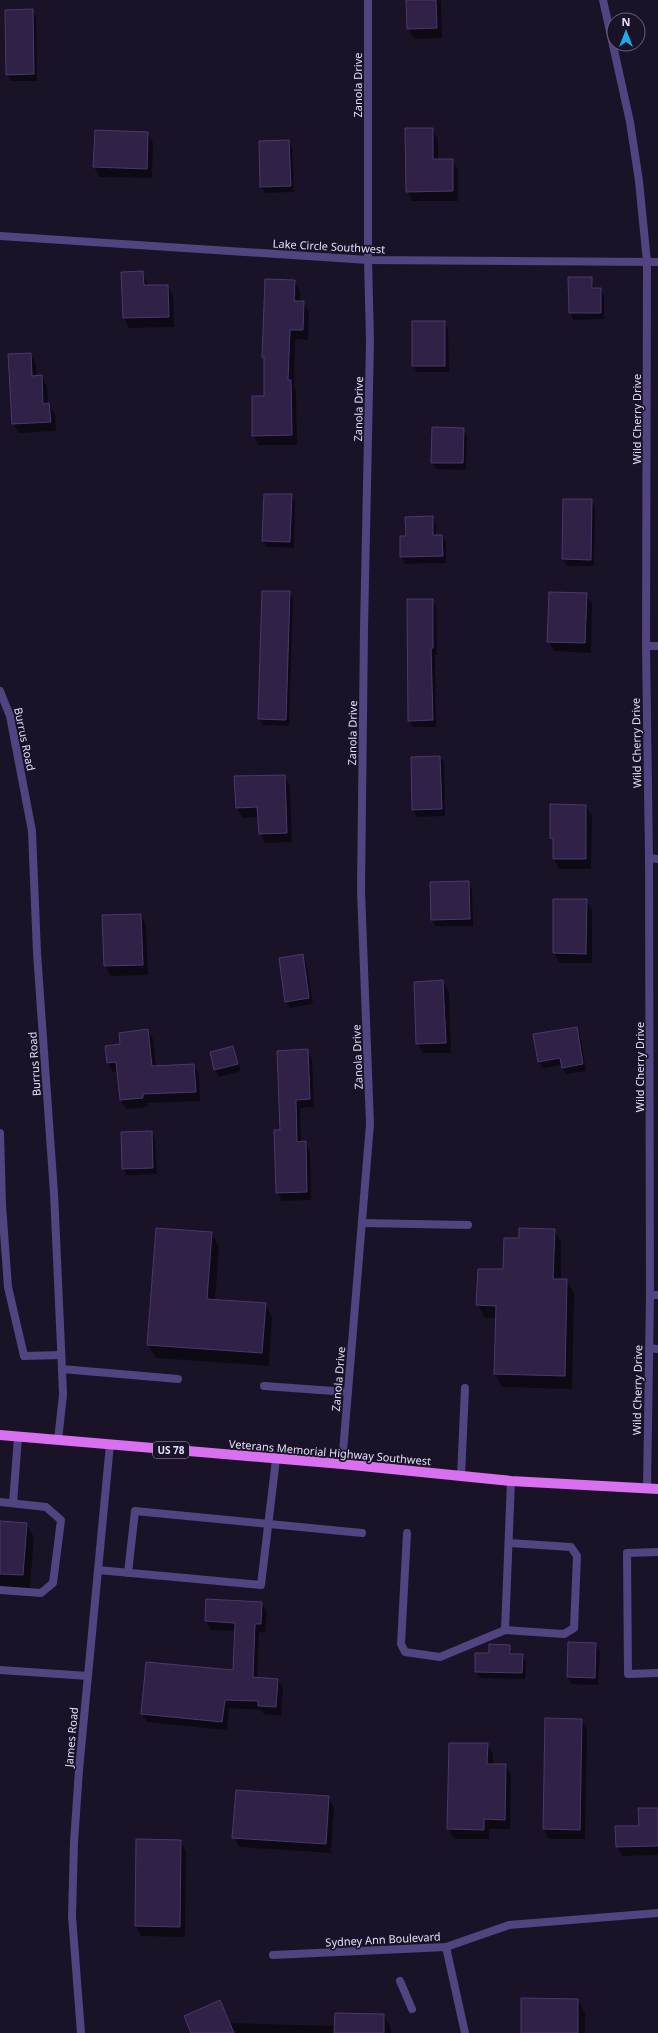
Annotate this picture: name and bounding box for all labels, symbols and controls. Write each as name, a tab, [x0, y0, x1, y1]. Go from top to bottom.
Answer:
north arrow	[606, 12, 646, 52]
text: N	[622, 14, 630, 29]
street label: Zanola Drive	[350, 53, 365, 118]
street label: Lake Circle Southwest	[272, 236, 386, 256]
street label: Wild Cherry Drive	[629, 374, 644, 464]
street label: Zanola Drive	[350, 376, 366, 442]
street label: Wild Cherry Drive	[628, 698, 644, 788]
street label: Zanola Drive	[344, 700, 360, 766]
street label: Burrus Road	[11, 706, 39, 772]
street label: Wild Cherry Drive	[632, 1022, 647, 1112]
street label: Zanola Drive	[348, 1024, 366, 1090]
street label: Burrus Road	[24, 1031, 44, 1097]
street label: Wild Cherry Drive	[629, 1345, 645, 1435]
street label: Zanola Drive	[328, 1346, 348, 1412]
street label: Veterans Memorial Highway Southwest	[228, 1436, 432, 1468]
road number: US 78	[153, 1442, 189, 1458]
street label: James Road	[61, 1706, 81, 1769]
street label: Sydney Ann Boulevard	[325, 1928, 441, 1950]

